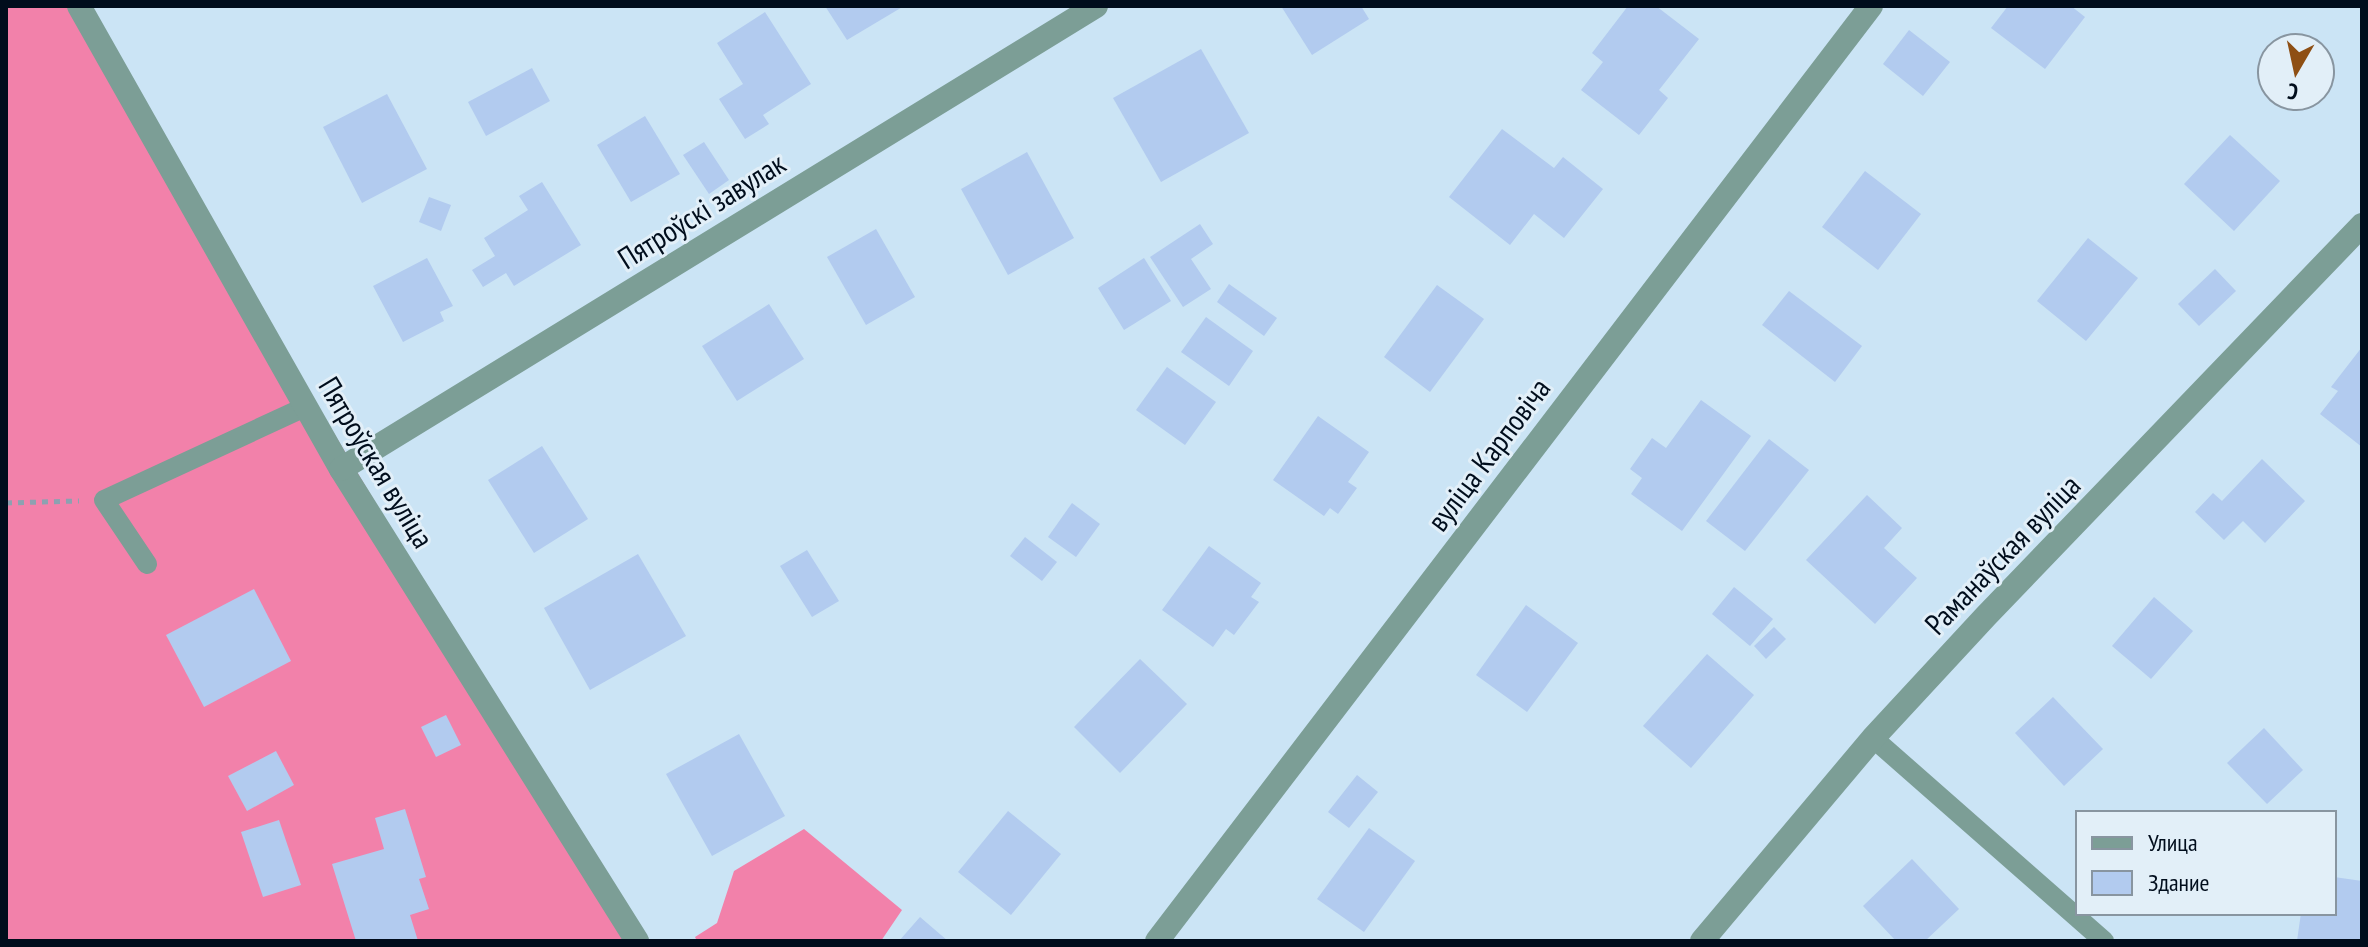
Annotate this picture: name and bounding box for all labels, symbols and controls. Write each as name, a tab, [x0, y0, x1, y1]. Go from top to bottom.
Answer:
north arrow	[2256, 32, 2336, 112]
text: С	[2286, 77, 2300, 106]
street label: Пятроўскі завулак	[610, 143, 792, 277]
street label: Пятроўская вуліца	[311, 369, 443, 555]
street label: вуліца Карповіча	[1418, 370, 1558, 538]
street label: Раманаўская вуліца	[1916, 466, 2088, 642]
legend	[2076, 811, 2336, 915]
text: Улица	[2148, 827, 2198, 858]
text: Здание	[2148, 867, 2209, 898]

